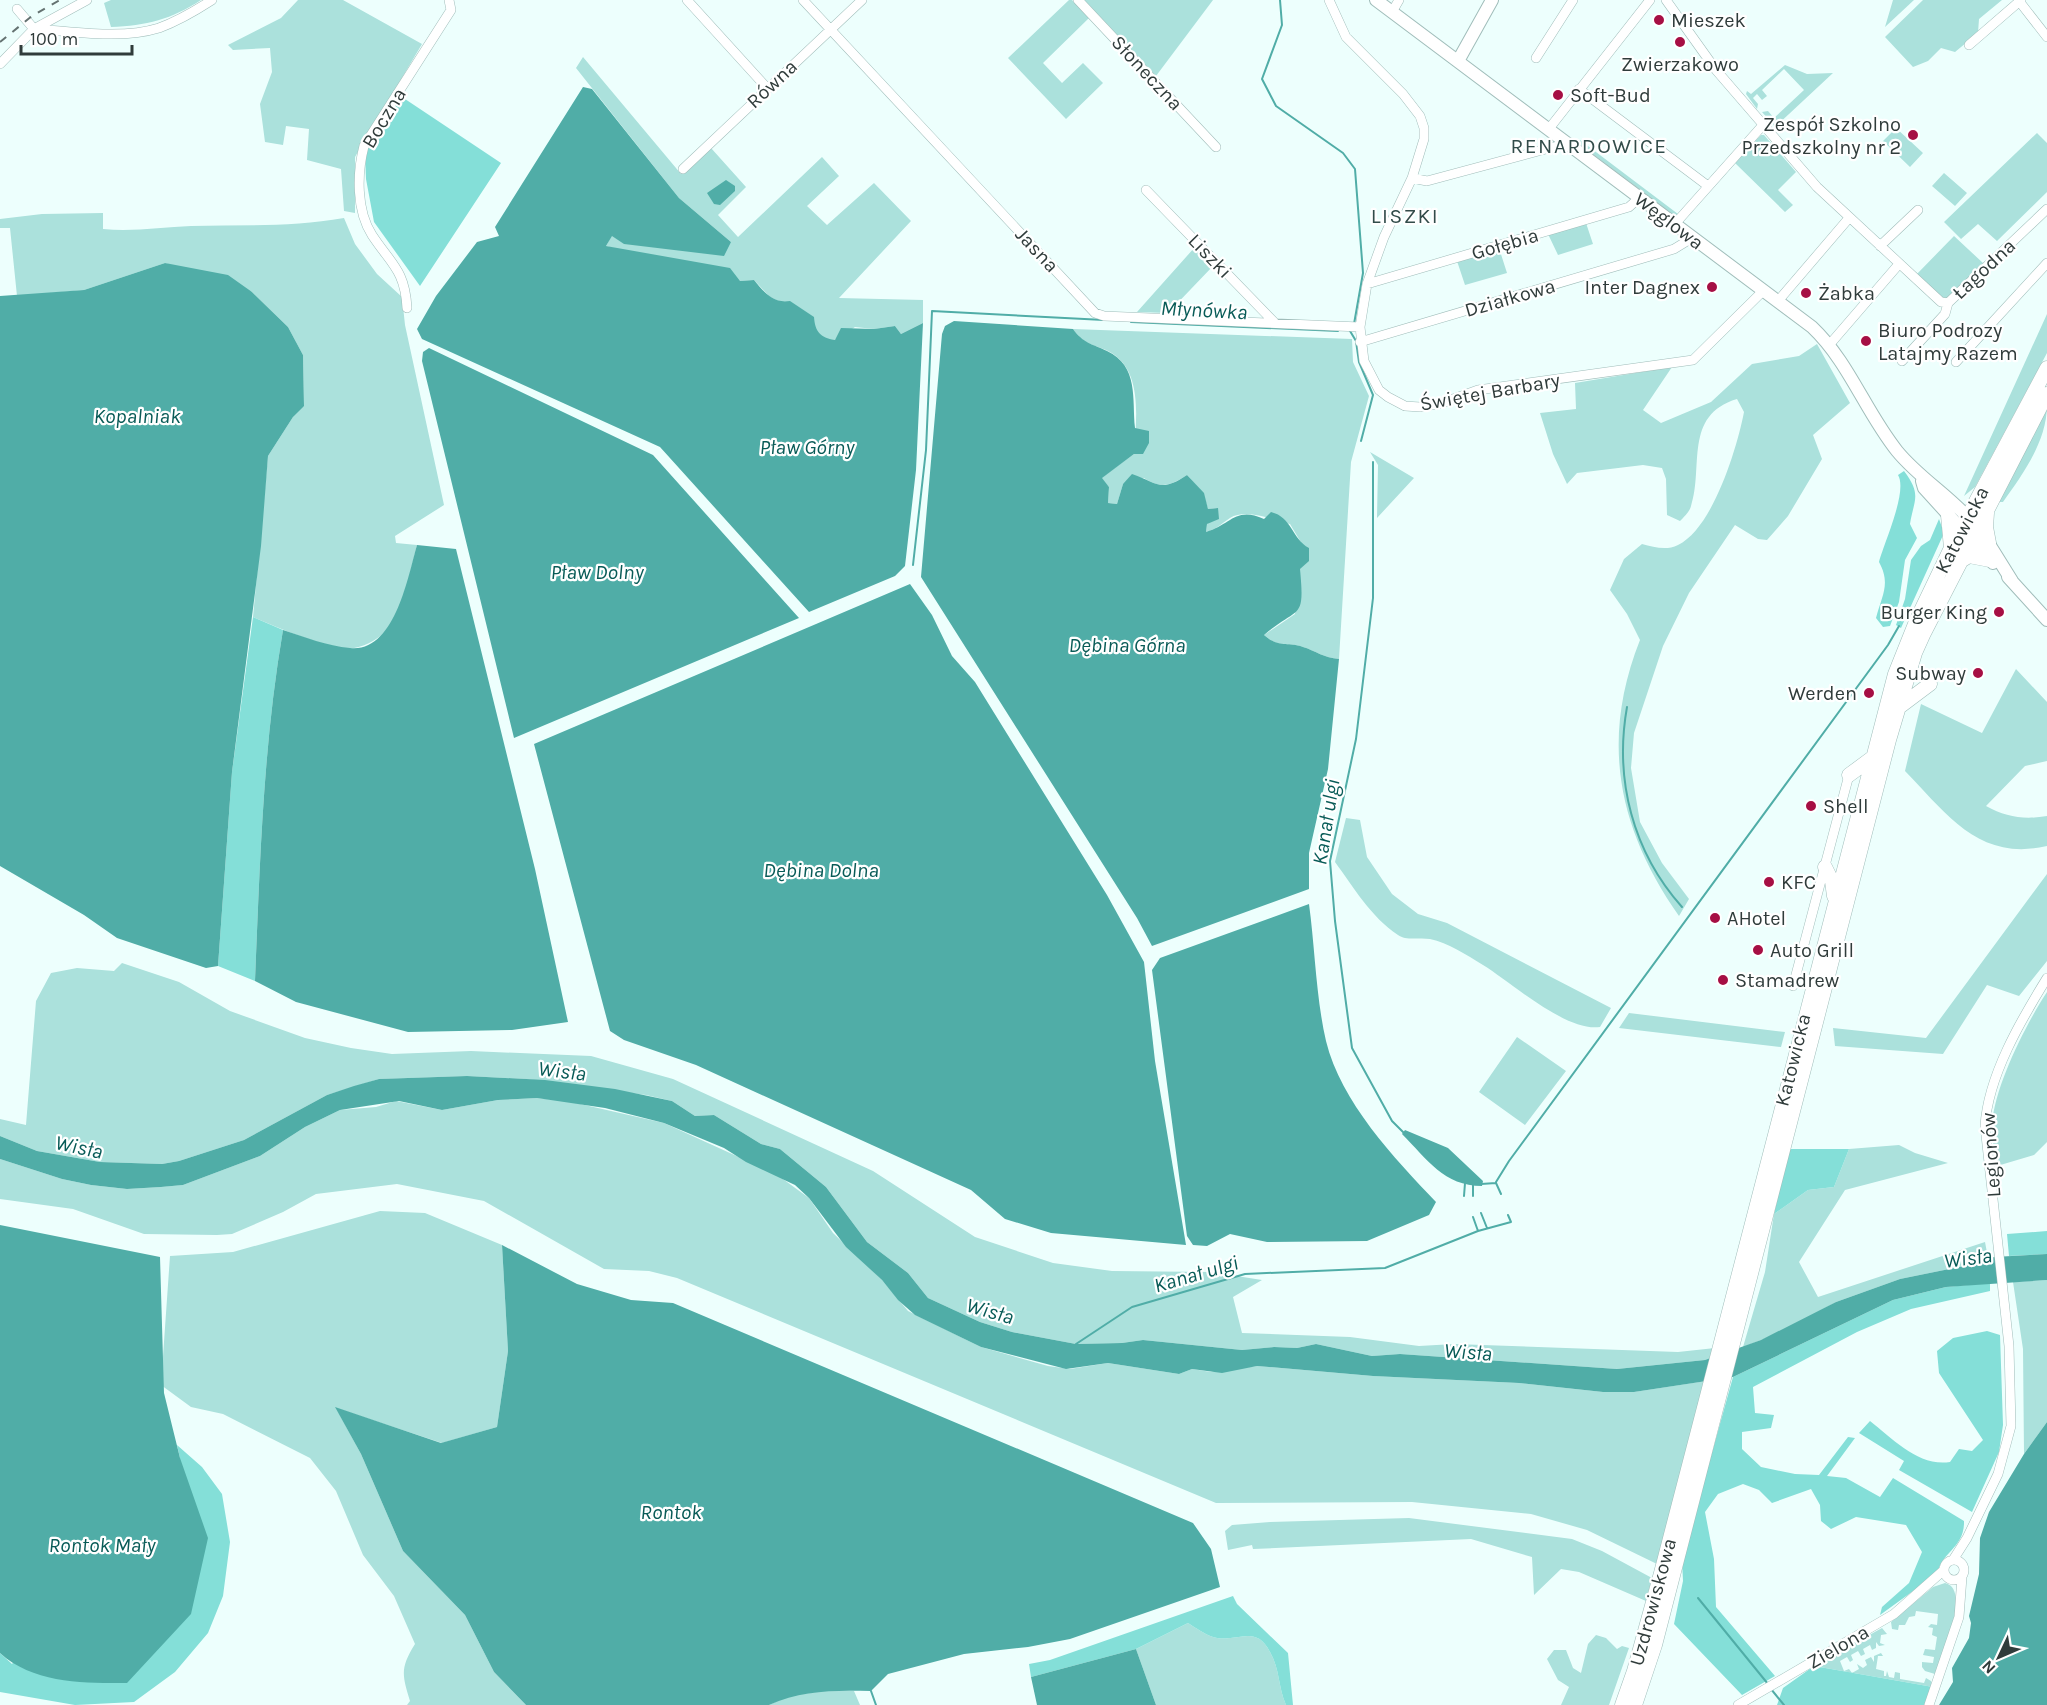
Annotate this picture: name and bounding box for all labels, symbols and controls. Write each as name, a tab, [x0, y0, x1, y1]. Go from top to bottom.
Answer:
place label: Mieszek	[1671, 9, 1746, 32]
marker: Mieszek	[1652, 13, 1666, 27]
scale bar	[21, 18, 132, 56]
text: 100 m	[30, 28, 78, 50]
street label: Słoneczna	[1107, 31, 1187, 115]
marker: Zwierzakowo	[1673, 35, 1687, 49]
place label: Zwierzakowo	[1621, 53, 1739, 76]
street label: Równa	[742, 55, 802, 113]
street label: Boczna	[357, 84, 411, 152]
place label: Soft-Bud	[1570, 84, 1651, 107]
marker: Soft-Bud	[1551, 88, 1565, 102]
place label: Zespół Szkolno Przedszkolny nr 2	[1742, 113, 1901, 159]
marker: Zespół Szkolno Przedszkolny nr 2	[1906, 128, 1920, 142]
district label: RENARDOWICE	[1510, 134, 1668, 158]
street label: Węglowa	[1630, 187, 1708, 255]
district label: LISZKI	[1371, 204, 1439, 228]
street label: Jasna	[1011, 223, 1063, 277]
street label: Gołębia	[1469, 224, 1541, 264]
street label: Liszki	[1183, 229, 1237, 283]
street label: Łagodna	[1948, 234, 2020, 304]
street label: Działkowa	[1462, 274, 1558, 322]
place label: Inter Dagnex	[1584, 276, 1700, 299]
marker: Inter Dagnex	[1705, 280, 1719, 294]
place label: Żabka	[1818, 282, 1875, 305]
marker: Żabka	[1799, 286, 1813, 300]
water label: Młynówka	[1160, 296, 1248, 324]
place label: Biuro Podrozy Latajmy Razem	[1878, 319, 2018, 365]
marker: Biuro Podrozy Latajmy Razem	[1859, 334, 1873, 348]
street label: Świętej Barbary	[1418, 367, 1562, 416]
water label: Kopalniak	[93, 404, 181, 428]
water label: Pław Górny	[760, 435, 855, 459]
street label: Katowicka	[1930, 483, 1994, 577]
water label: Pław Dolny	[550, 560, 644, 584]
place label: Burger King	[1881, 601, 1987, 624]
marker: Burger King	[1992, 605, 2006, 619]
water label: Dębina Górna	[1068, 633, 1186, 657]
place label: Subway	[1895, 662, 1966, 685]
marker: Subway	[1971, 666, 1985, 680]
place label: Werden	[1788, 682, 1857, 705]
marker: Werden	[1862, 686, 1876, 700]
water label: Kanał ulgi	[1307, 777, 1345, 867]
place label: Shell	[1823, 795, 1869, 818]
marker: Shell	[1804, 799, 1818, 813]
water label: Dębina Dolna	[763, 858, 879, 882]
place label: KFC	[1781, 871, 1816, 894]
marker: KFC	[1762, 875, 1776, 889]
place label: AHotel	[1727, 907, 1786, 930]
marker: AHotel	[1708, 911, 1722, 925]
place label: Auto Grill	[1770, 939, 1854, 962]
marker: Auto Grill	[1751, 943, 1765, 957]
place label: Stamadrew	[1735, 969, 1840, 992]
marker: Stamadrew	[1716, 973, 1730, 987]
street label: Katowicka	[1770, 1011, 1816, 1109]
water label: Wisła	[537, 1056, 587, 1086]
street label: Legionów	[1977, 1111, 2005, 1198]
water label: Wisła	[53, 1130, 105, 1164]
water label: Wisła	[1943, 1243, 1993, 1273]
water label: Kanał ulgi	[1151, 1250, 1241, 1298]
water label: Wisła	[963, 1293, 1017, 1329]
water label: Wisła	[1443, 1338, 1493, 1366]
water label: Rontok	[640, 1500, 702, 1524]
water label: Rontok Mały	[49, 1533, 156, 1557]
street label: Uzdrowiskowa	[1625, 1536, 1681, 1668]
street label: Zielona	[1803, 1620, 1873, 1674]
north arrow	[1969, 1627, 2029, 1687]
text: N	[1978, 1656, 1999, 1678]

